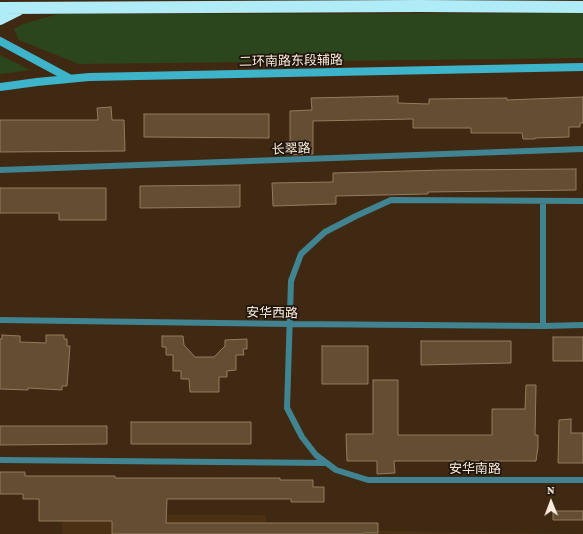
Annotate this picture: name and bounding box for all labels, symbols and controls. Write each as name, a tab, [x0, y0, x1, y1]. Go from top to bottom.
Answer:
street label: 二环南路东段辅路	[239, 52, 343, 70]
street label: 长翠路	[271, 141, 311, 157]
street label: 安华西路	[246, 305, 298, 321]
street label: 安华南路	[449, 461, 501, 477]
north arrow	[531, 482, 571, 522]
text: N	[547, 484, 555, 496]

